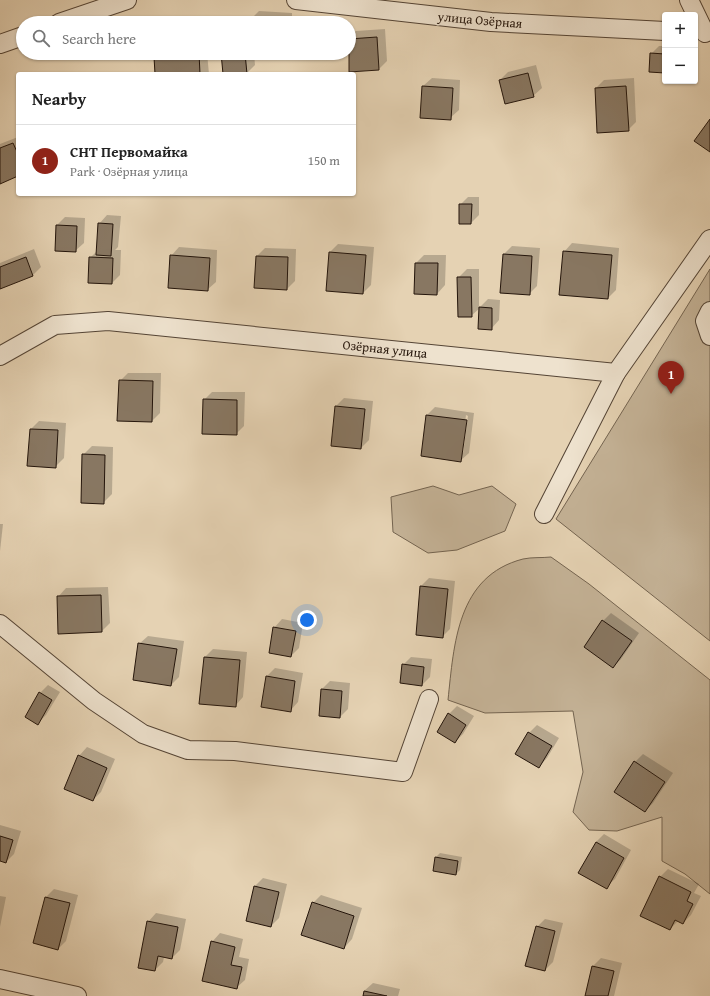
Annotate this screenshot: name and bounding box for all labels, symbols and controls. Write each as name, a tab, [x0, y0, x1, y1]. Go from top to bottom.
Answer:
street label: улица Озёрная	[436, 7, 524, 33]
map controls	[662, 12, 698, 84]
button: +	[662, 12, 698, 48]
search box	[16, 16, 356, 60]
icon: search	[30, 27, 52, 49]
text: Search here	[62, 28, 136, 49]
button: −	[662, 48, 698, 84]
text: Nearby	[32, 86, 86, 111]
text: СНТ Первомайка	[70, 141, 188, 162]
text: 1	[42, 151, 48, 170]
text: 150 m	[308, 151, 340, 170]
text: Park · Озёрная улица	[70, 162, 188, 181]
street label: Озёрная улица	[342, 335, 429, 363]
pin: 1	[658, 361, 684, 394]
your location	[297, 610, 317, 630]

